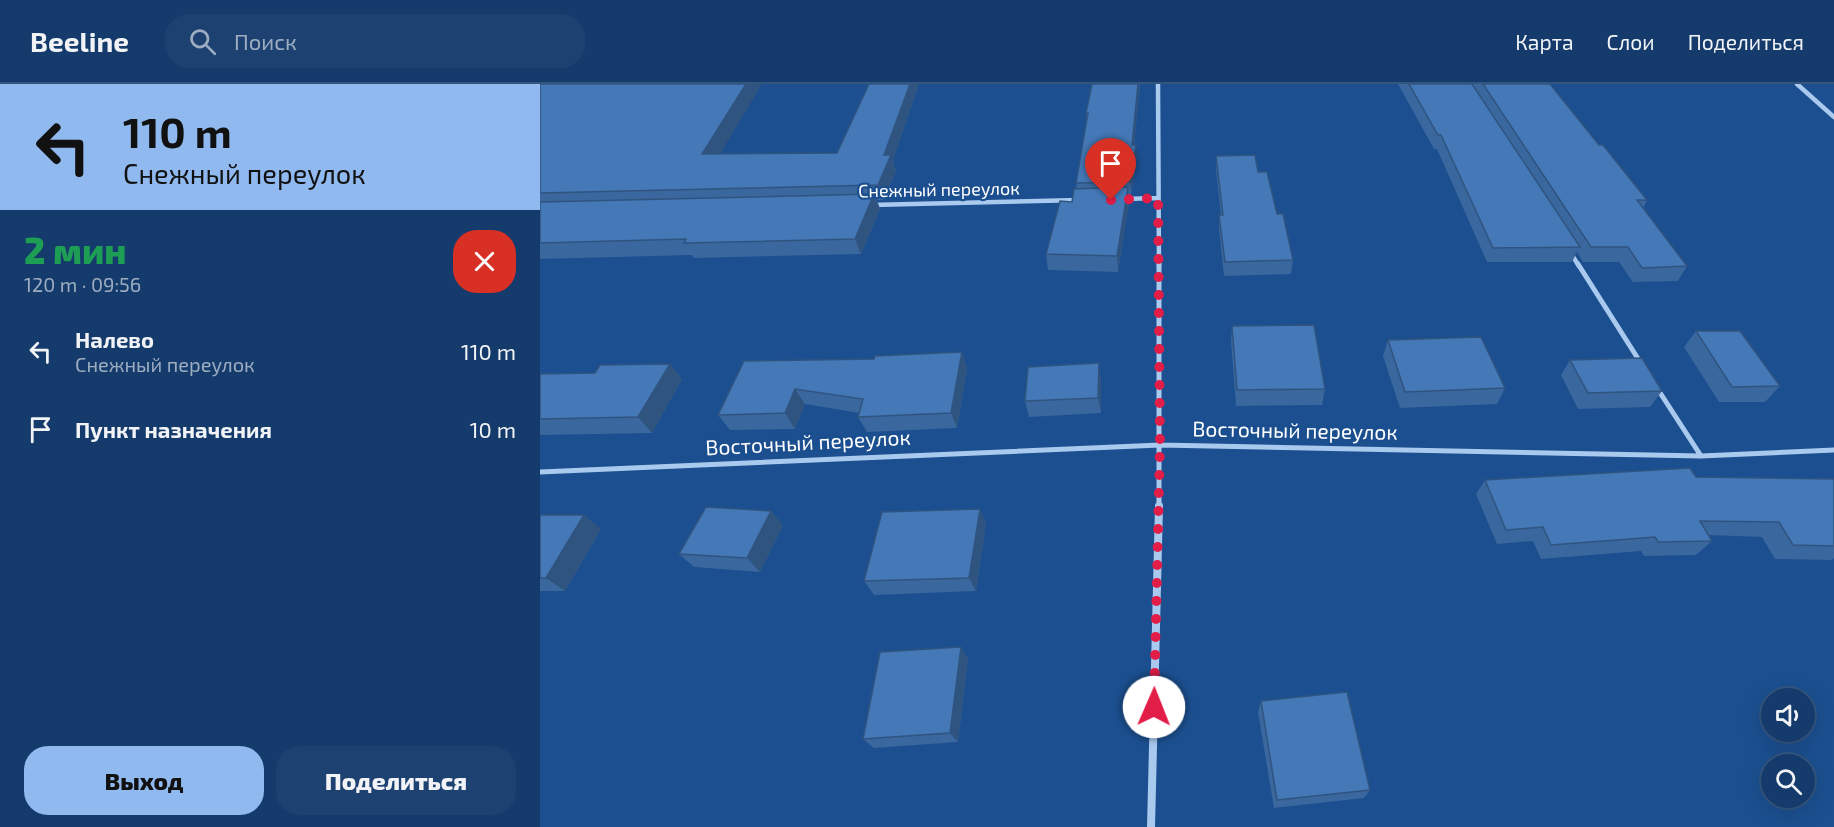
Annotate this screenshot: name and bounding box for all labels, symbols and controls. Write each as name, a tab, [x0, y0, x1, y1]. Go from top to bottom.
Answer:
search box	[165, 14, 585, 68]
text: Beeline	[30, 24, 129, 58]
icon: search	[186, 25, 219, 58]
text: Поиск	[234, 28, 297, 54]
text: Карта	[1515, 29, 1574, 54]
text: Слои	[1607, 29, 1655, 54]
text: Поделиться	[1688, 29, 1804, 54]
text: 110 m	[123, 106, 232, 156]
icon: left	[24, 108, 102, 186]
pin	[1085, 138, 1136, 200]
icon: arrive	[1094, 147, 1127, 180]
text: Снежный переулок	[123, 157, 366, 189]
street label: Снежный переулок	[858, 177, 1020, 201]
text: 2 мин	[24, 228, 127, 271]
button: close	[453, 230, 516, 293]
text: 120 m · 09:56	[24, 272, 141, 296]
text: Налево	[75, 326, 154, 352]
icon: left	[24, 335, 57, 368]
text: 110 m	[461, 338, 516, 364]
text: Снежный переулок	[75, 352, 255, 376]
icon: arrive	[24, 413, 57, 446]
street label: Восточный переулок	[1192, 415, 1398, 445]
text: Пункт назначения	[75, 416, 272, 442]
text: 10 m	[470, 416, 516, 442]
street label: Восточный переулок	[705, 424, 911, 460]
position arrow	[1122, 675, 1186, 739]
map controls	[1761, 688, 1815, 808]
button: sound	[1761, 688, 1815, 742]
button: Выход	[24, 746, 264, 815]
button: Поделиться	[276, 746, 516, 815]
button: search	[1761, 754, 1815, 808]

